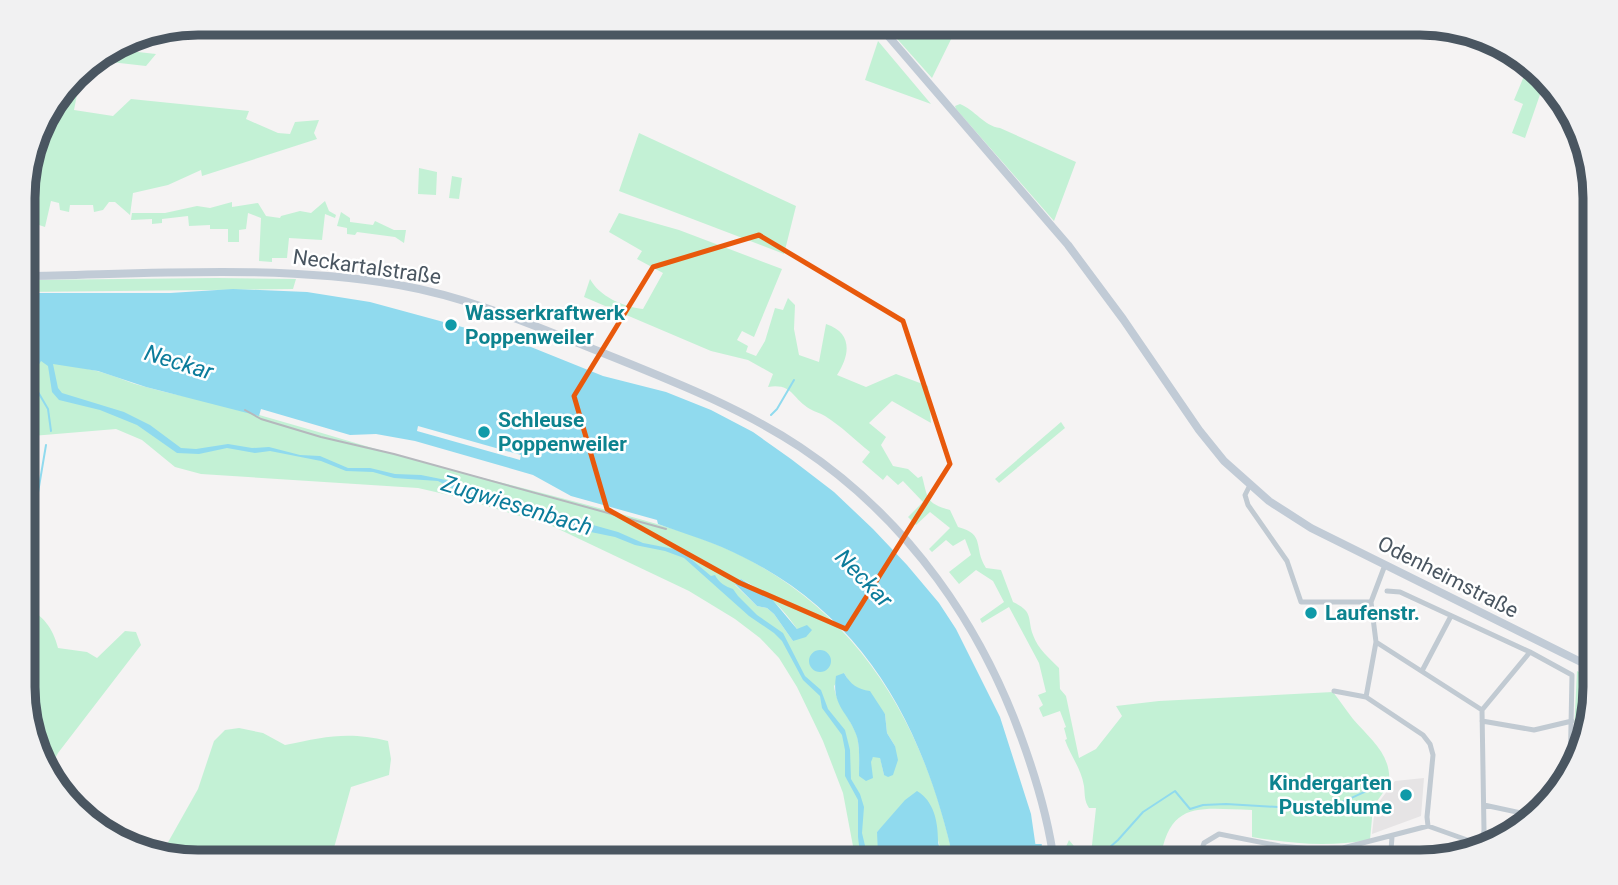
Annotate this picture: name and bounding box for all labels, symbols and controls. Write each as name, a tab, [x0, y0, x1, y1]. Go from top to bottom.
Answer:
street label: Neckartalstraße	[291, 245, 443, 289]
place label: Wasserkraftwerk Poppenweiler	[465, 301, 626, 349]
marker: Wasserkraftwerk Poppenweiler	[443, 317, 459, 333]
water label: Neckar	[141, 339, 218, 386]
place label: Schleuse Poppenweiler	[498, 408, 627, 456]
marker: Schleuse Poppenweiler	[476, 424, 492, 440]
water label: Zugwiesenbach	[437, 469, 596, 541]
street label: Odenheimstraße	[1374, 531, 1522, 623]
water label: Neckar	[829, 544, 899, 614]
place label: Laufenstr.	[1325, 601, 1420, 625]
marker: Laufenstr.	[1303, 605, 1319, 621]
place label: Kindergarten Pusteblume	[1269, 771, 1392, 819]
marker: Kindergarten Pusteblume	[1398, 787, 1414, 803]

